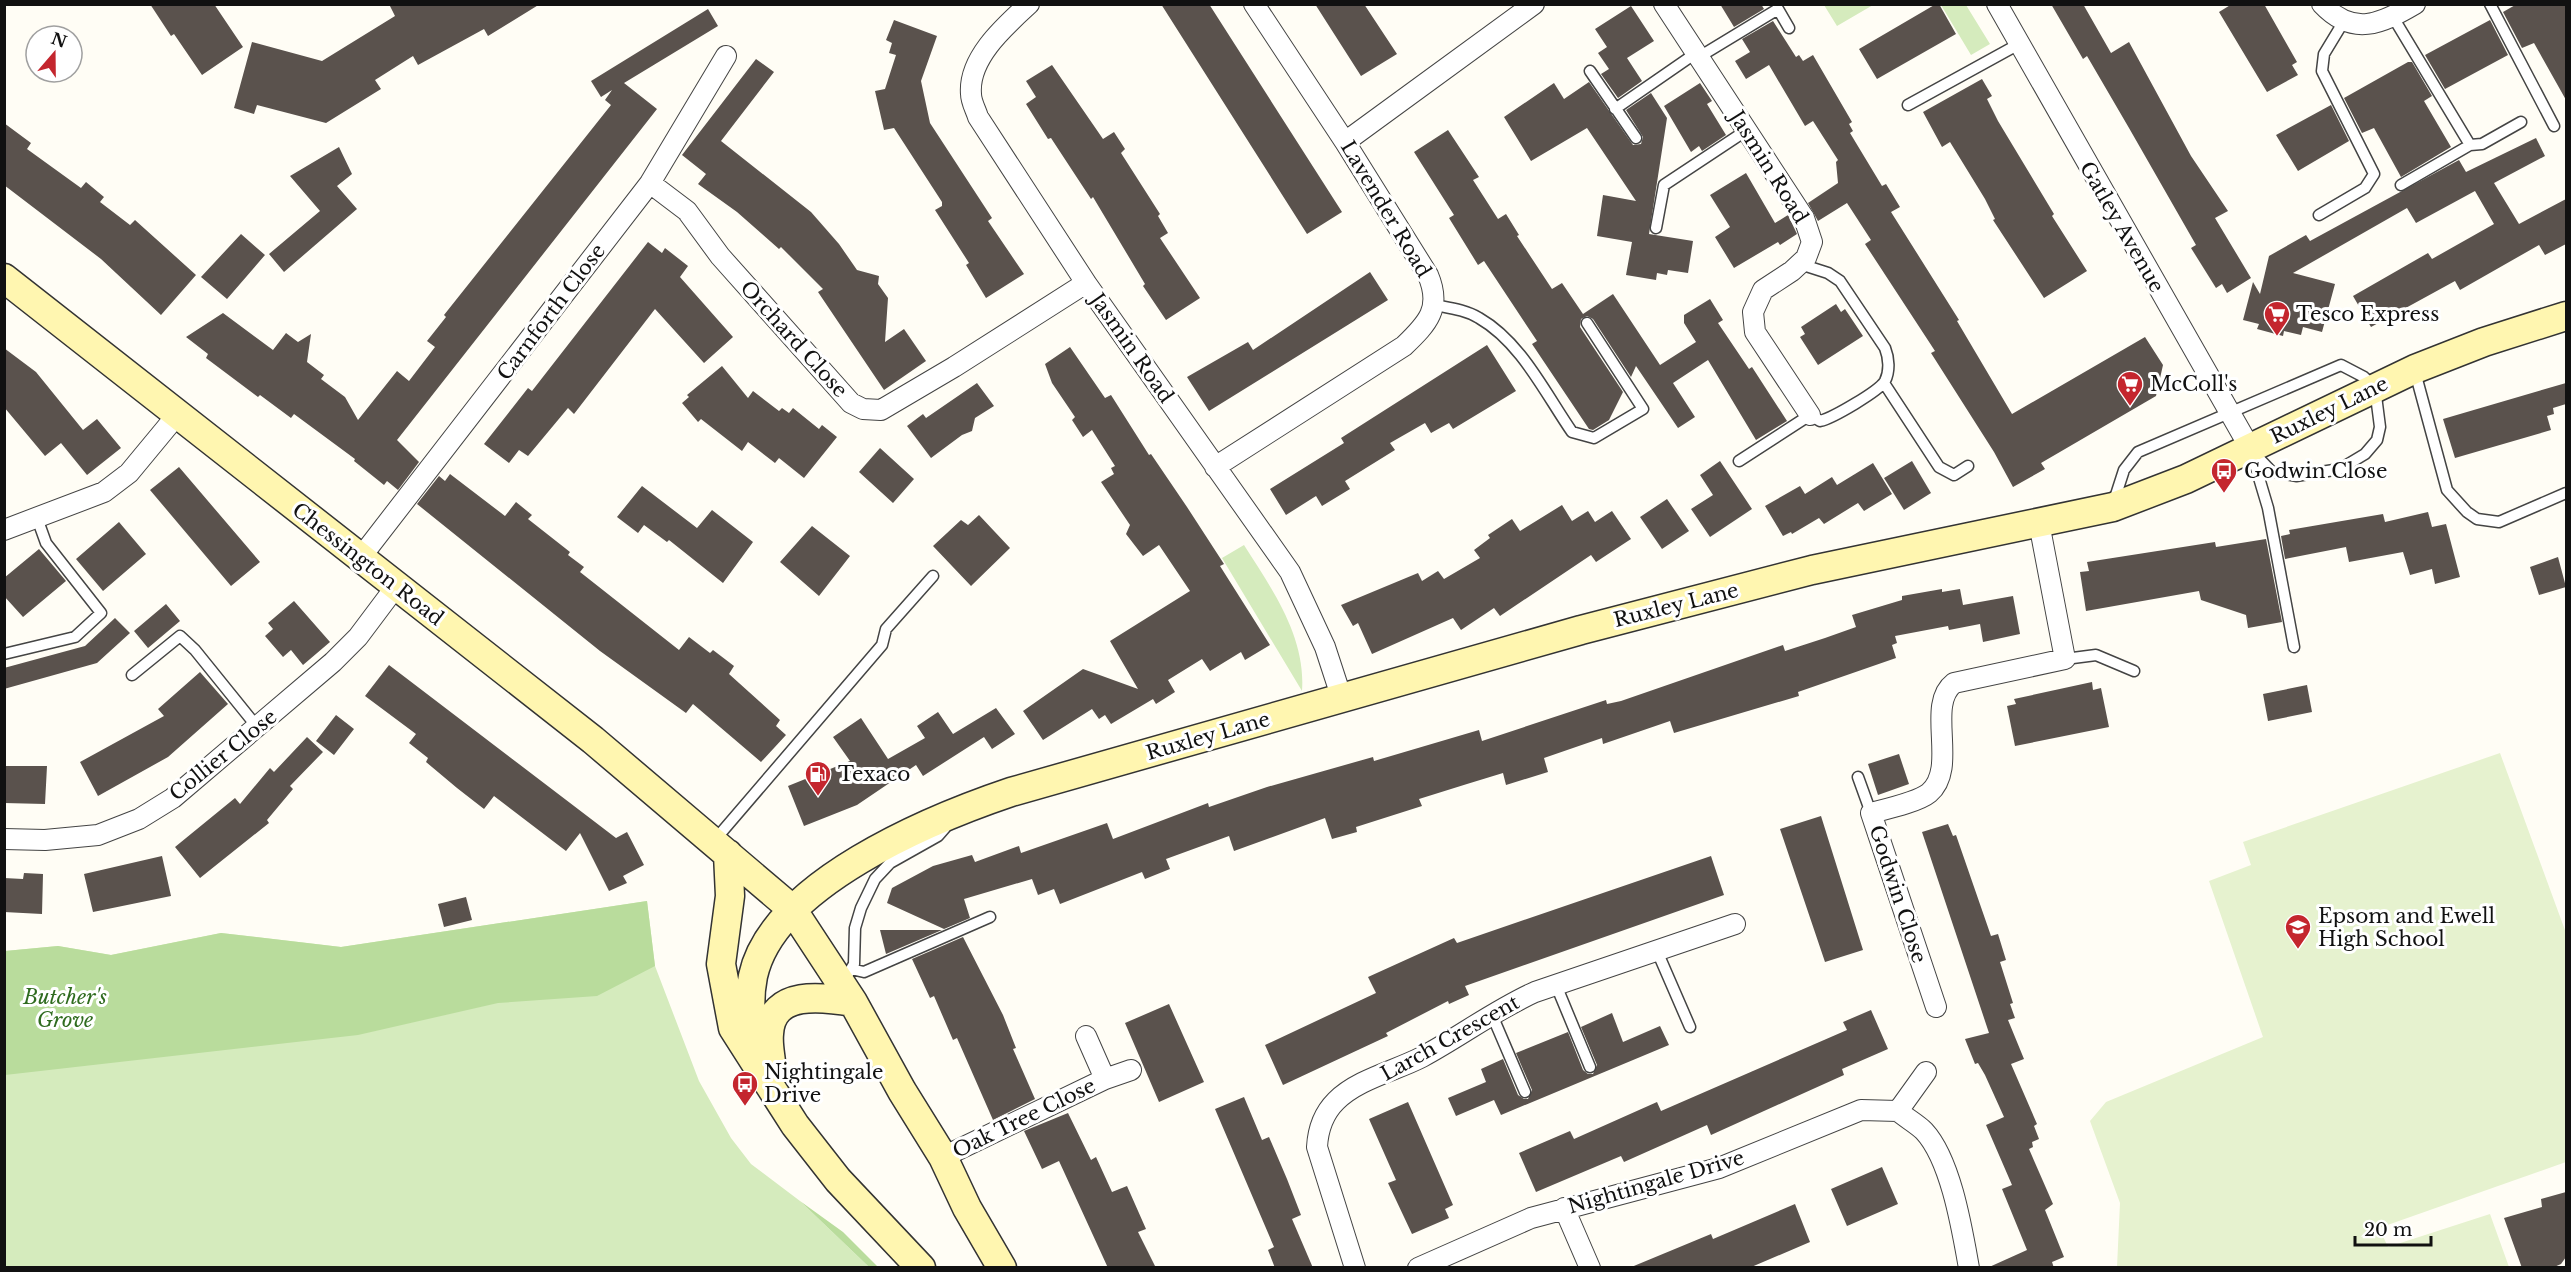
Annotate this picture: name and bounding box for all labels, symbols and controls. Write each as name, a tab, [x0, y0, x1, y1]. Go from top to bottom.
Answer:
north arrow	[24, 24, 84, 84]
text: N	[49, 28, 70, 52]
street label: Jasmin Road	[1723, 104, 1813, 228]
street label: Lavender Road	[1336, 136, 1436, 282]
street label: Gatley Avenue	[2075, 157, 2169, 297]
street label: Carnforth Close	[492, 239, 610, 385]
street label: Orchard Close	[735, 276, 853, 402]
street label: Jasmin Road	[1084, 286, 1179, 407]
supermarket icon: Tesco Express	[2262, 299, 2292, 337]
place label: Tesco Express	[2296, 302, 2439, 326]
supermarket icon: McColl's	[2115, 369, 2145, 407]
street label: Ruxley Lane	[2266, 371, 2392, 449]
place label: McColl's	[2150, 372, 2237, 396]
bus stop icon: Godwin Close	[2209, 456, 2239, 494]
place label: Godwin Close	[2244, 459, 2387, 483]
street label: Chessington Road	[288, 497, 448, 631]
street label: Ruxley Lane	[1611, 578, 1741, 632]
street label: Collier Close	[164, 704, 282, 806]
street label: Ruxley Lane	[1143, 707, 1273, 765]
fuel station icon: Texaco	[803, 759, 833, 797]
place label: Texaco	[838, 762, 910, 786]
street label: Godwin Close	[1864, 822, 1932, 966]
place label: Epsom and Ewell High School	[2318, 904, 2495, 951]
school or university icon: Epsom and Ewell High School	[2283, 912, 2313, 950]
park label: Butcher's Grove	[22, 985, 107, 1032]
street label: Larch Crescent	[1377, 990, 1524, 1086]
place label: Nightingale Drive	[764, 1060, 884, 1107]
bus stop icon: Nightingale Drive	[730, 1069, 760, 1107]
street label: Oak Tree Close	[949, 1073, 1099, 1163]
street label: Nightingale Drive	[1565, 1145, 1747, 1219]
scale bar	[2355, 1209, 2432, 1247]
text: 20 m	[2364, 1219, 2412, 1241]

